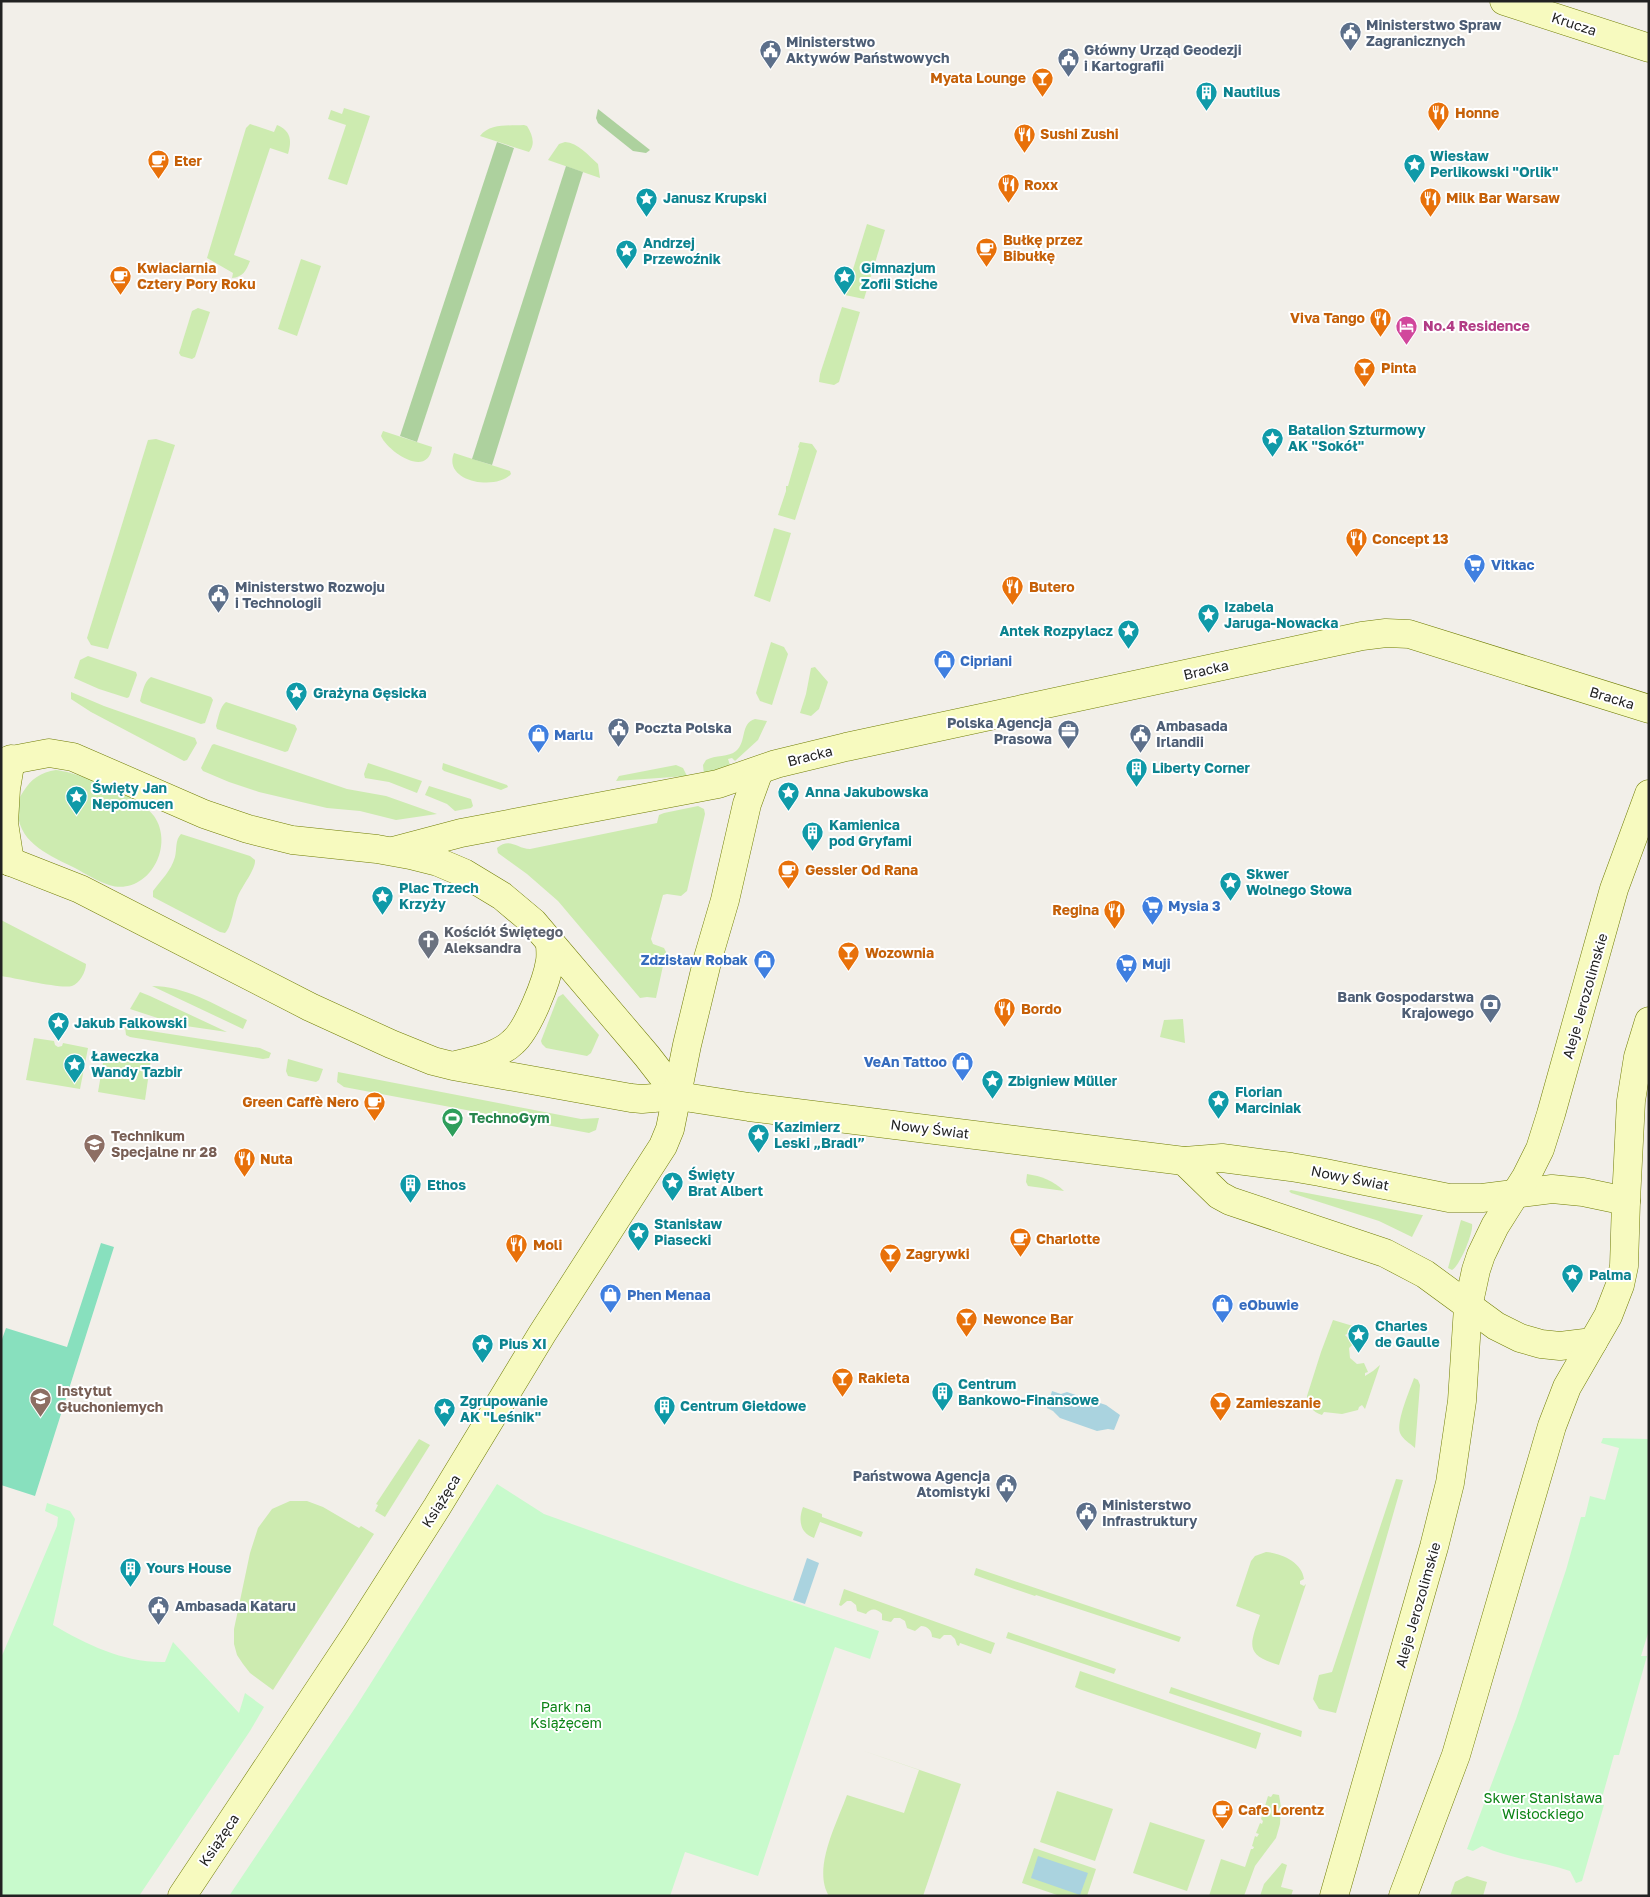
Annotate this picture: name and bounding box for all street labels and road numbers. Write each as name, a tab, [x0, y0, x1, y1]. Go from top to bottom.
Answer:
street label: Krucza	[1550, 8, 1599, 39]
street label: Bracka	[1182, 656, 1230, 683]
street label: Bracka	[1588, 683, 1637, 712]
street label: Bracka	[786, 742, 834, 769]
street label: Aleje Jerozolimskie	[1558, 931, 1611, 1061]
street label: Nowy Świat	[890, 1115, 970, 1142]
street label: Nowy Świat	[1310, 1162, 1391, 1193]
street label: Książęca	[418, 1471, 464, 1530]
street label: Aleje Jerozolimskie	[1391, 1540, 1444, 1670]
street label: Książęca	[195, 1810, 242, 1869]

